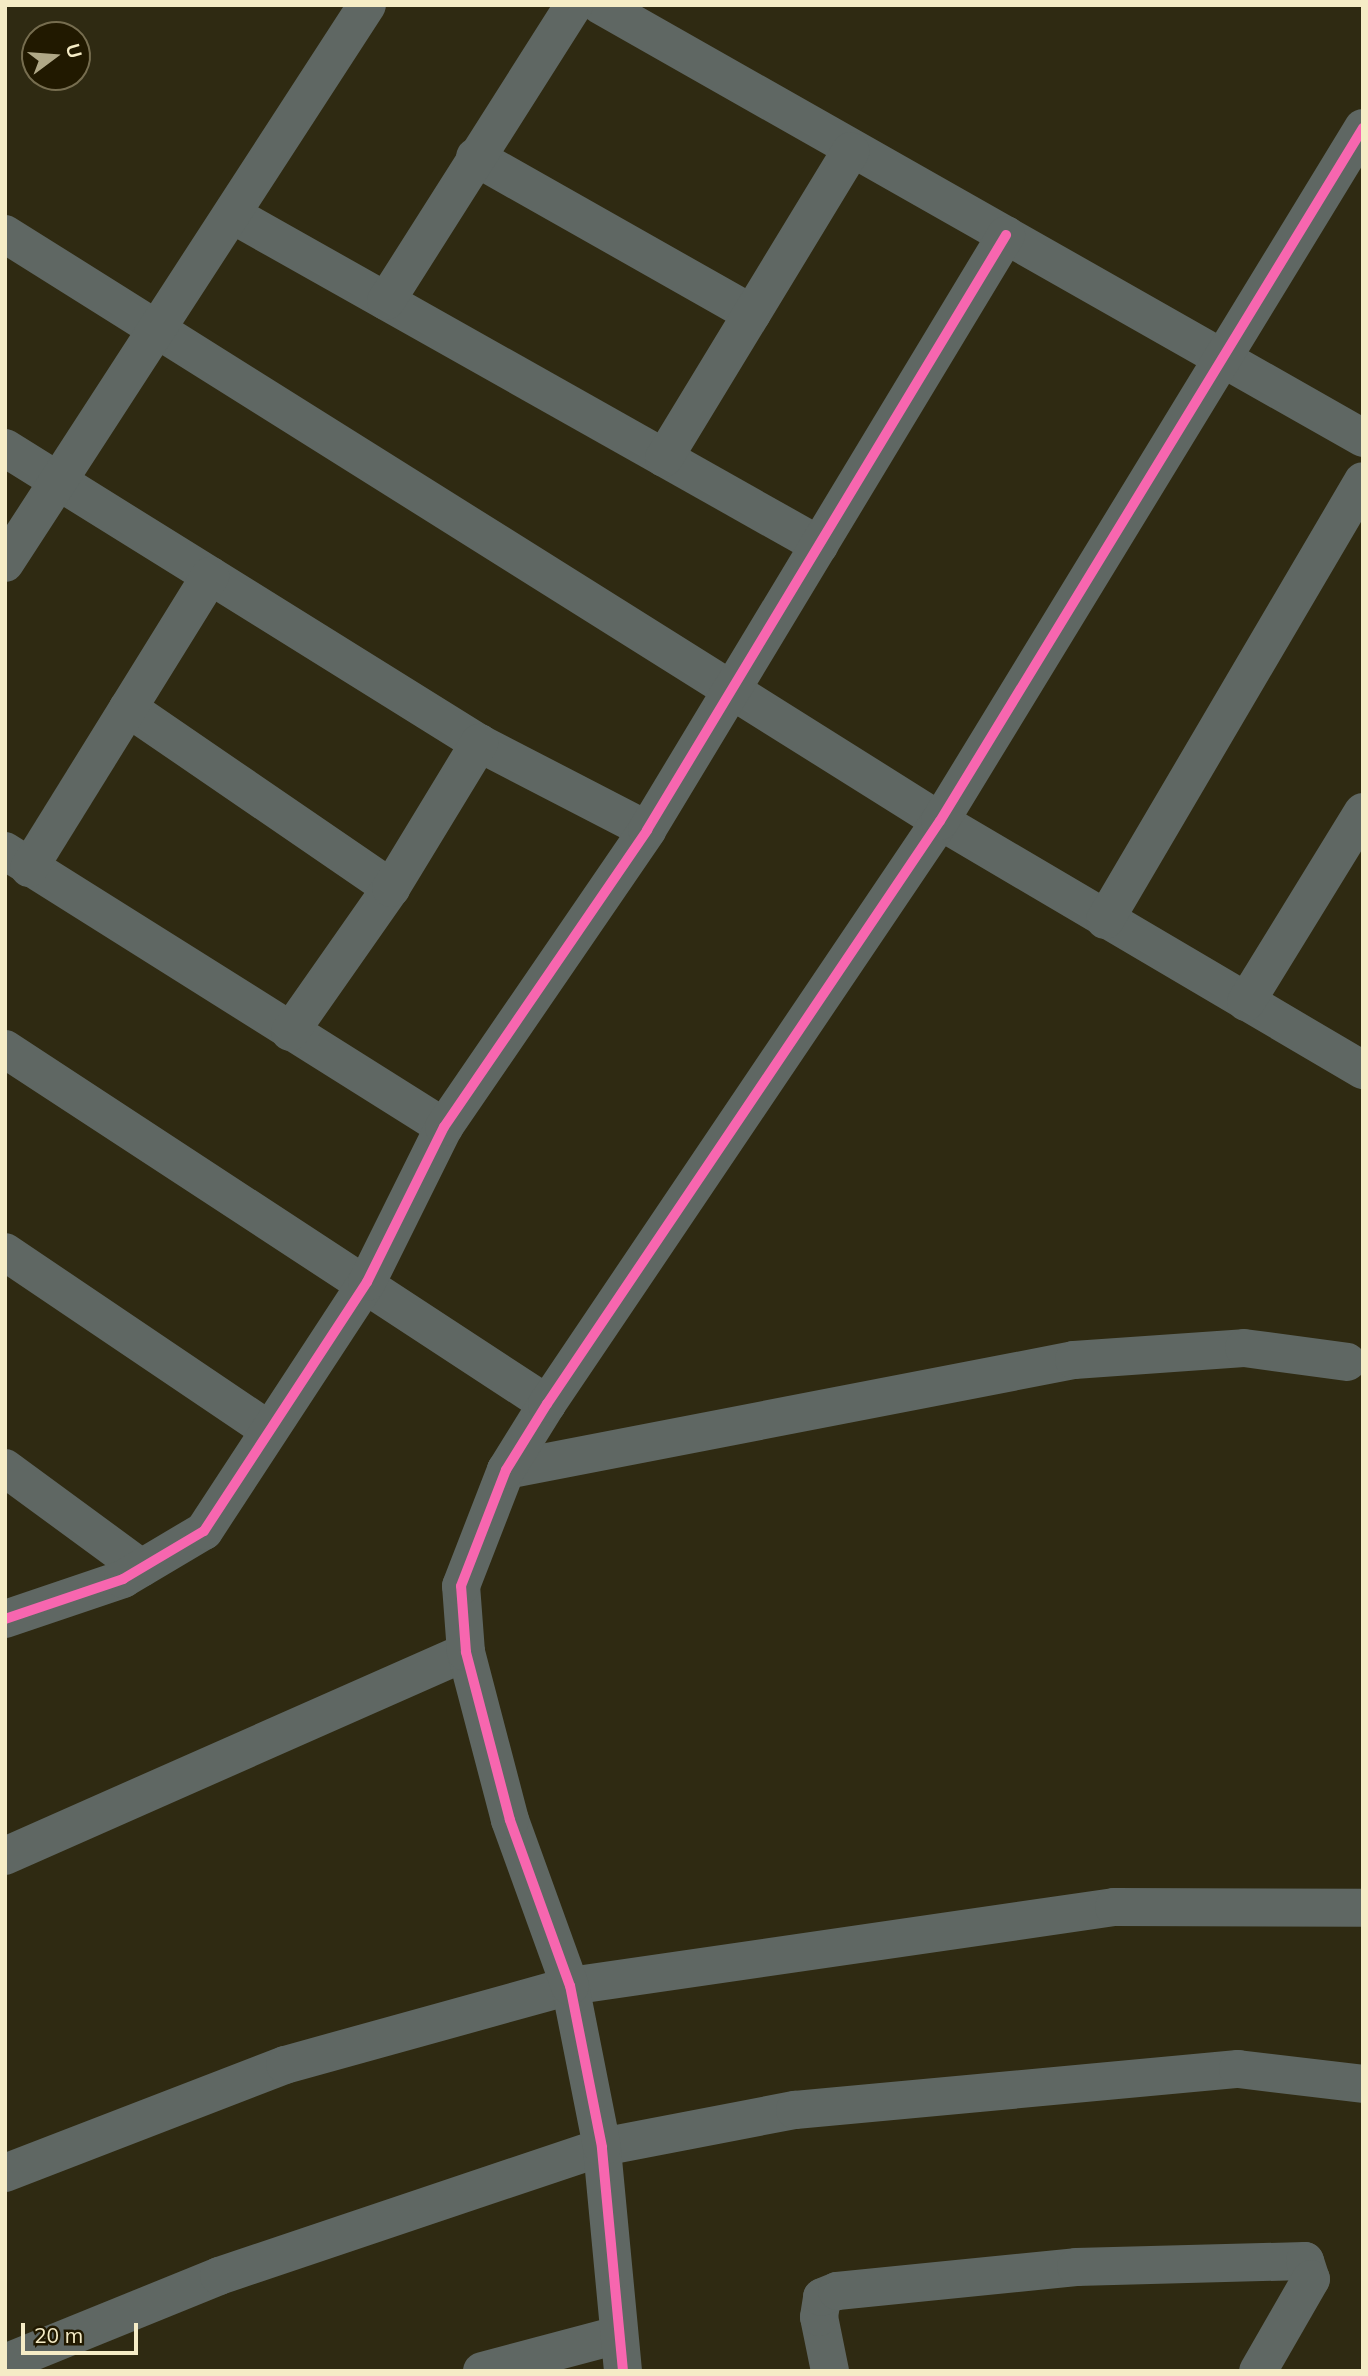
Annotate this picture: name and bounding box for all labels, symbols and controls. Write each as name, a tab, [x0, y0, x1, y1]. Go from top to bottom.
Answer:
north arrow	[21, 21, 91, 91]
text: U	[61, 41, 88, 61]
scale bar	[24, 2310, 142, 2354]
text: 20 m	[34, 2322, 83, 2348]

